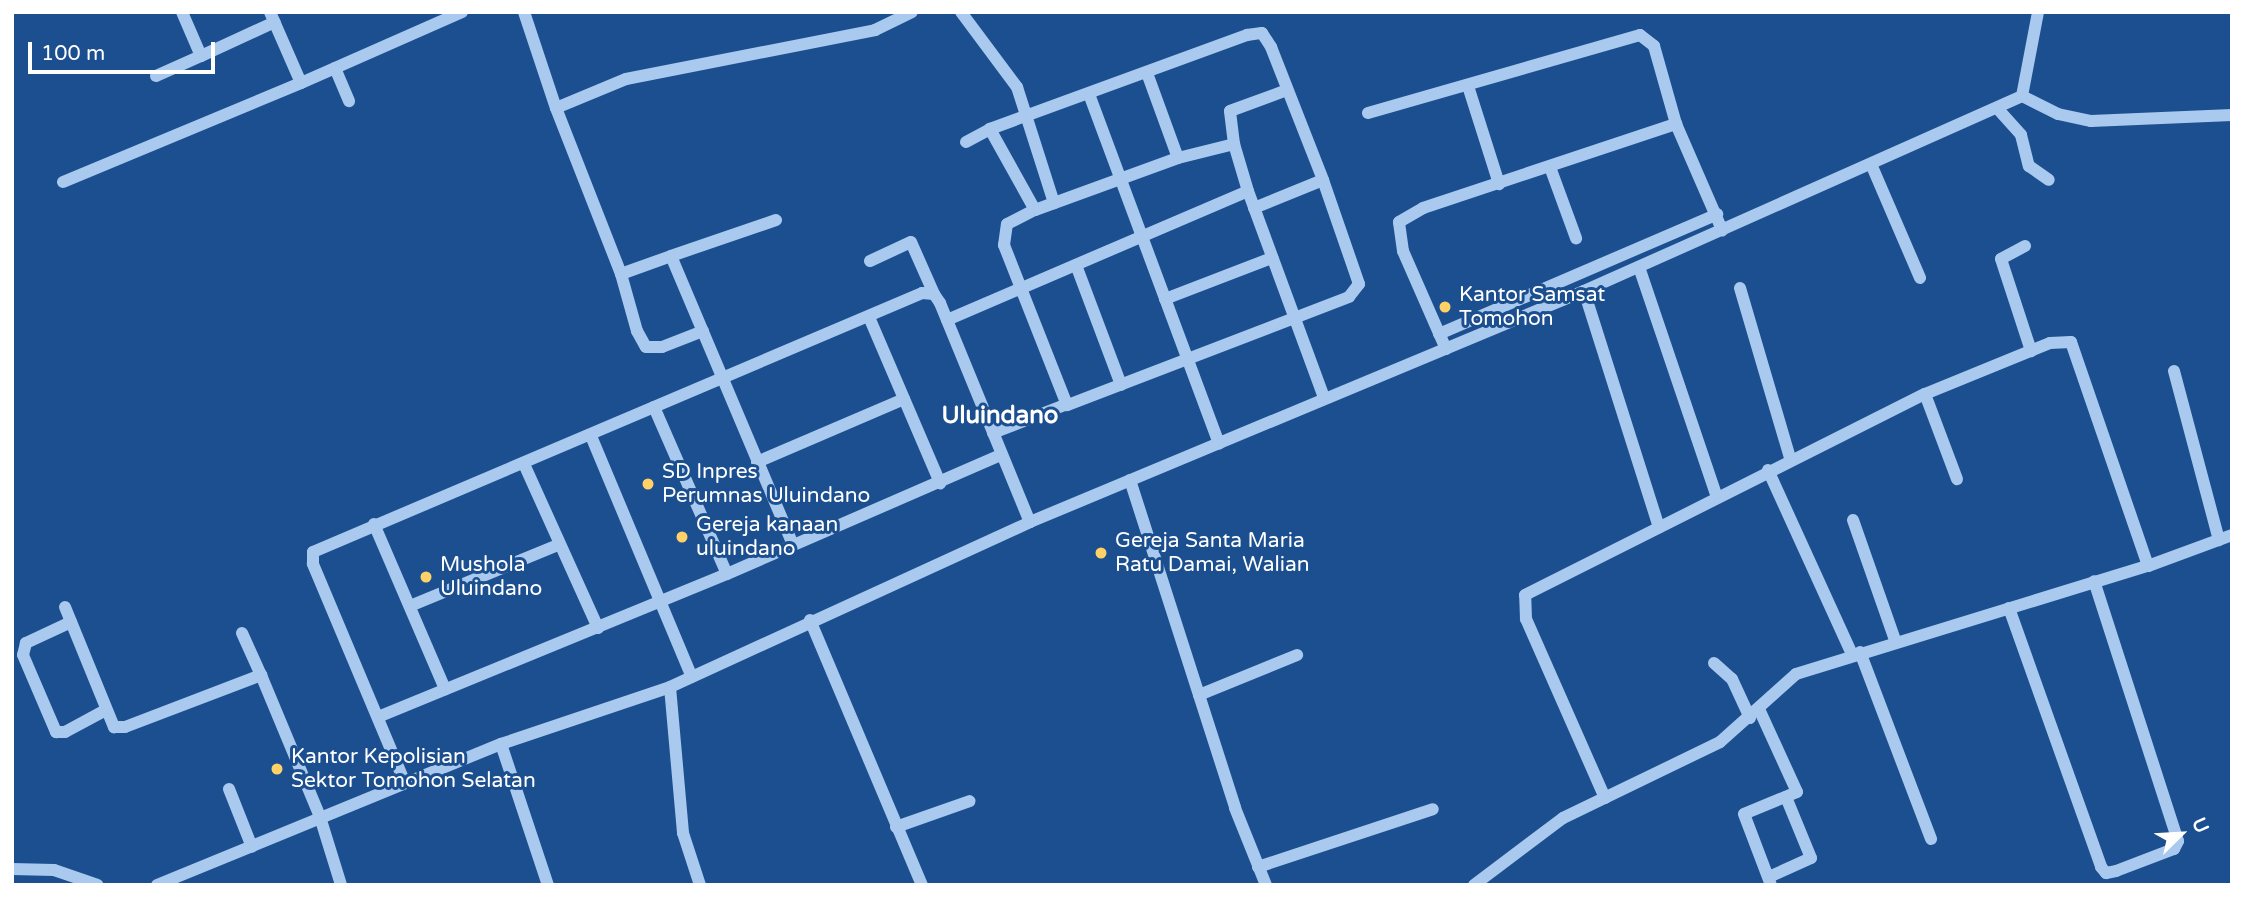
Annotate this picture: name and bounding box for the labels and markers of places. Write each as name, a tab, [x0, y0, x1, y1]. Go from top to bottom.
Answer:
place label: Kantor Samsat Tomohon	[1459, 282, 1605, 332]
marker: Kantor Samsat Tomohon	[1437, 299, 1453, 315]
place label: SD Inpres Perumnas Uluindano	[662, 459, 870, 509]
marker: SD Inpres Perumnas Uluindano	[640, 476, 656, 492]
place label: Gereja kanaan uluindano	[696, 512, 838, 562]
place label: Gereja Santa Maria Ratu Damai, Walian	[1115, 528, 1310, 578]
marker: Gereja kanaan uluindano	[674, 529, 690, 545]
marker: Gereja Santa Maria Ratu Damai, Walian	[1093, 545, 1109, 561]
place label: Mushola Uluindano	[440, 552, 542, 602]
marker: Mushola Uluindano	[418, 569, 434, 585]
place label: Kantor Kepolisian Sektor Tomohon Selatan	[291, 744, 536, 794]
marker: Kantor Kepolisian Sektor Tomohon Selatan	[269, 761, 285, 777]

